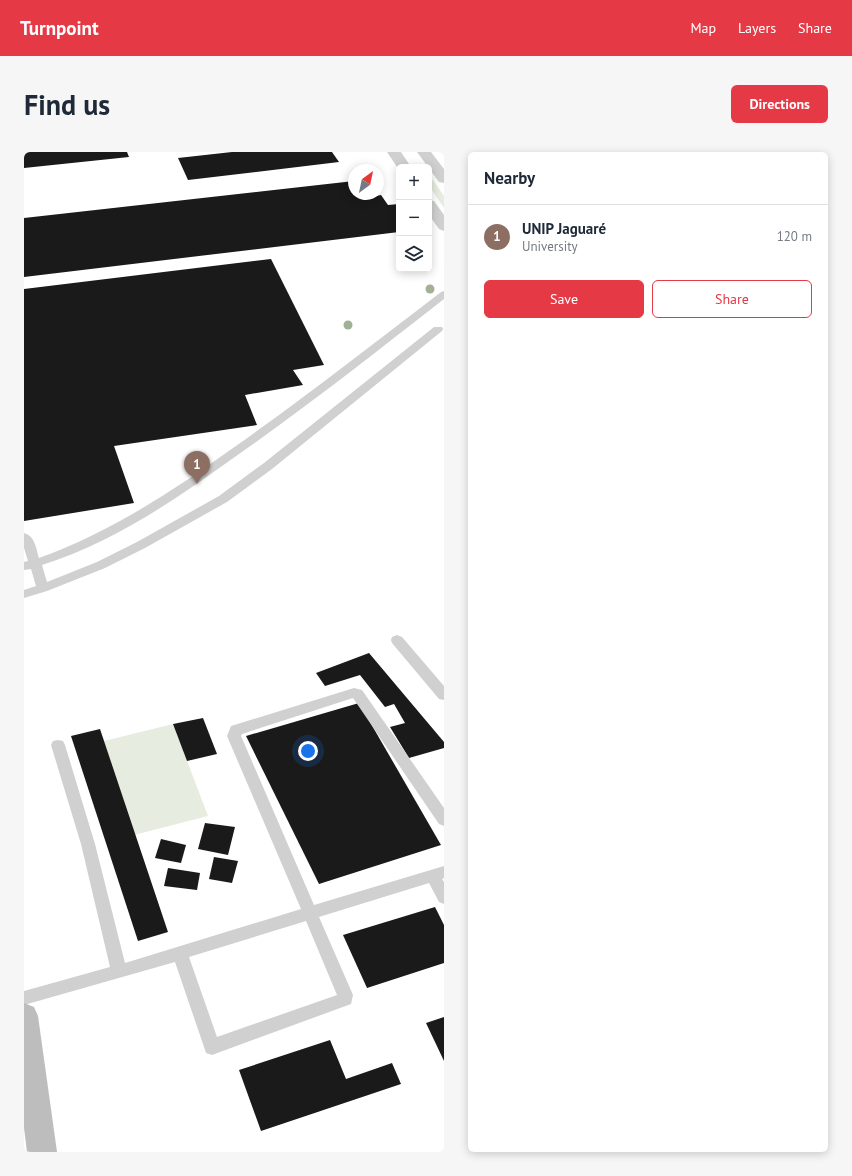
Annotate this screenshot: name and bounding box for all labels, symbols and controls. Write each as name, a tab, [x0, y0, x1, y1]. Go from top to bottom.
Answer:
text: Turnpoint	[20, 16, 99, 40]
text: Map	[690, 19, 716, 37]
text: Layers	[738, 19, 776, 37]
text: Share	[798, 19, 832, 37]
button: Directions	[731, 85, 828, 123]
text: Find us	[24, 86, 110, 123]
north arrow	[348, 164, 384, 200]
map controls	[396, 164, 432, 272]
button: +	[396, 164, 432, 200]
text: Nearby	[484, 167, 535, 189]
button: −	[396, 200, 432, 236]
text: UNIP Jaguaré	[522, 219, 606, 238]
text: 1	[493, 228, 501, 245]
text: 120 m	[777, 228, 812, 245]
button: layers	[396, 236, 432, 272]
text: University	[522, 238, 578, 255]
button: Save	[484, 280, 644, 318]
button: Share	[652, 280, 812, 318]
pin: 1	[184, 451, 210, 484]
your location	[298, 741, 318, 761]

